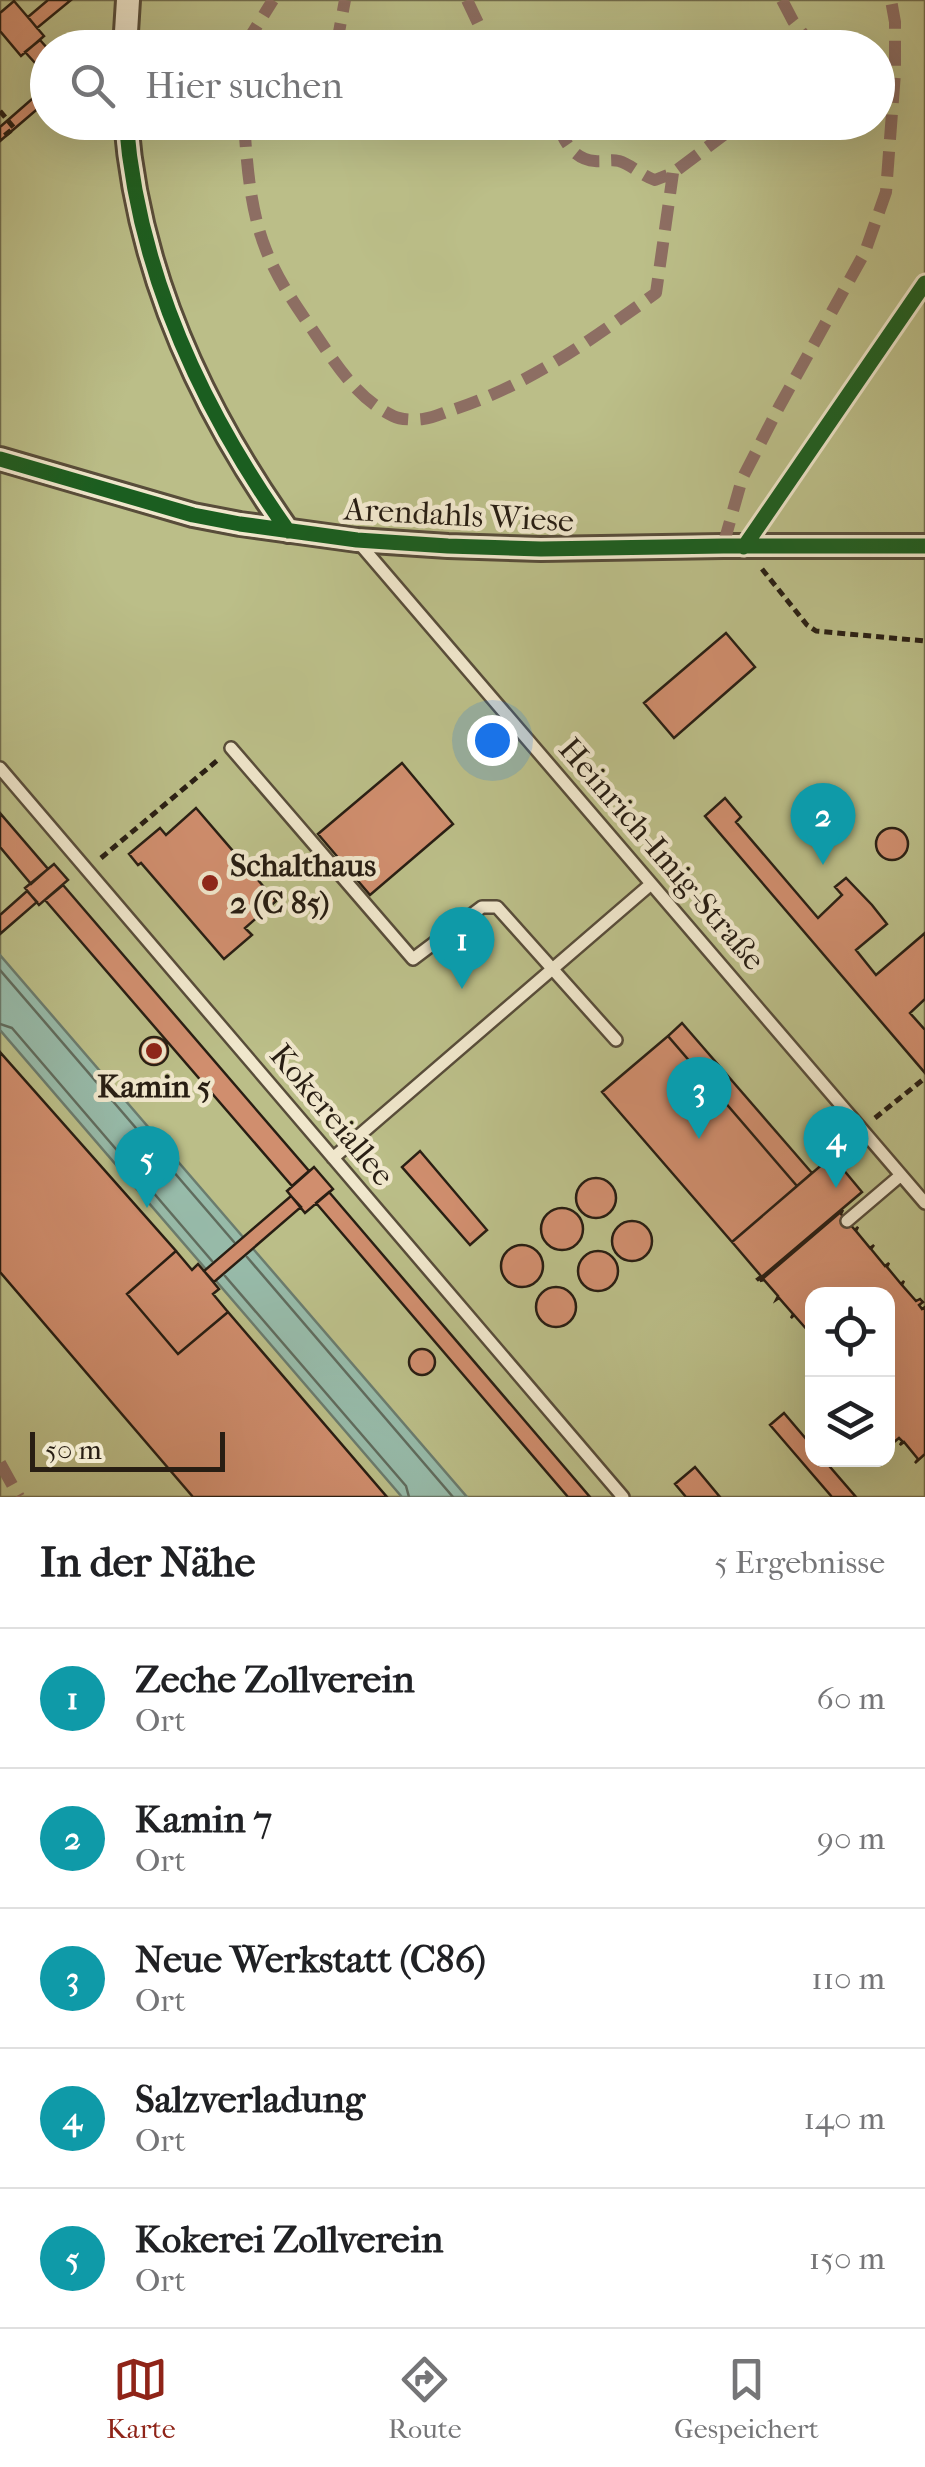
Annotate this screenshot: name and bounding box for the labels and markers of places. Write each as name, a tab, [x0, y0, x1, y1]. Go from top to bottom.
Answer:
pin: 2	[790, 782, 856, 865]
place label: Schalthaus 2 (C 85)	[230, 847, 376, 921]
marker: Schalthaus 2 (C 85)	[199, 872, 221, 894]
pin: 1	[430, 906, 494, 989]
marker: Kamin 5	[143, 1040, 165, 1062]
pin: 3	[666, 1056, 732, 1139]
place label: Kamin 5	[97, 1068, 211, 1105]
pin: 4	[804, 1106, 868, 1188]
pin: 5	[114, 1126, 180, 1208]

